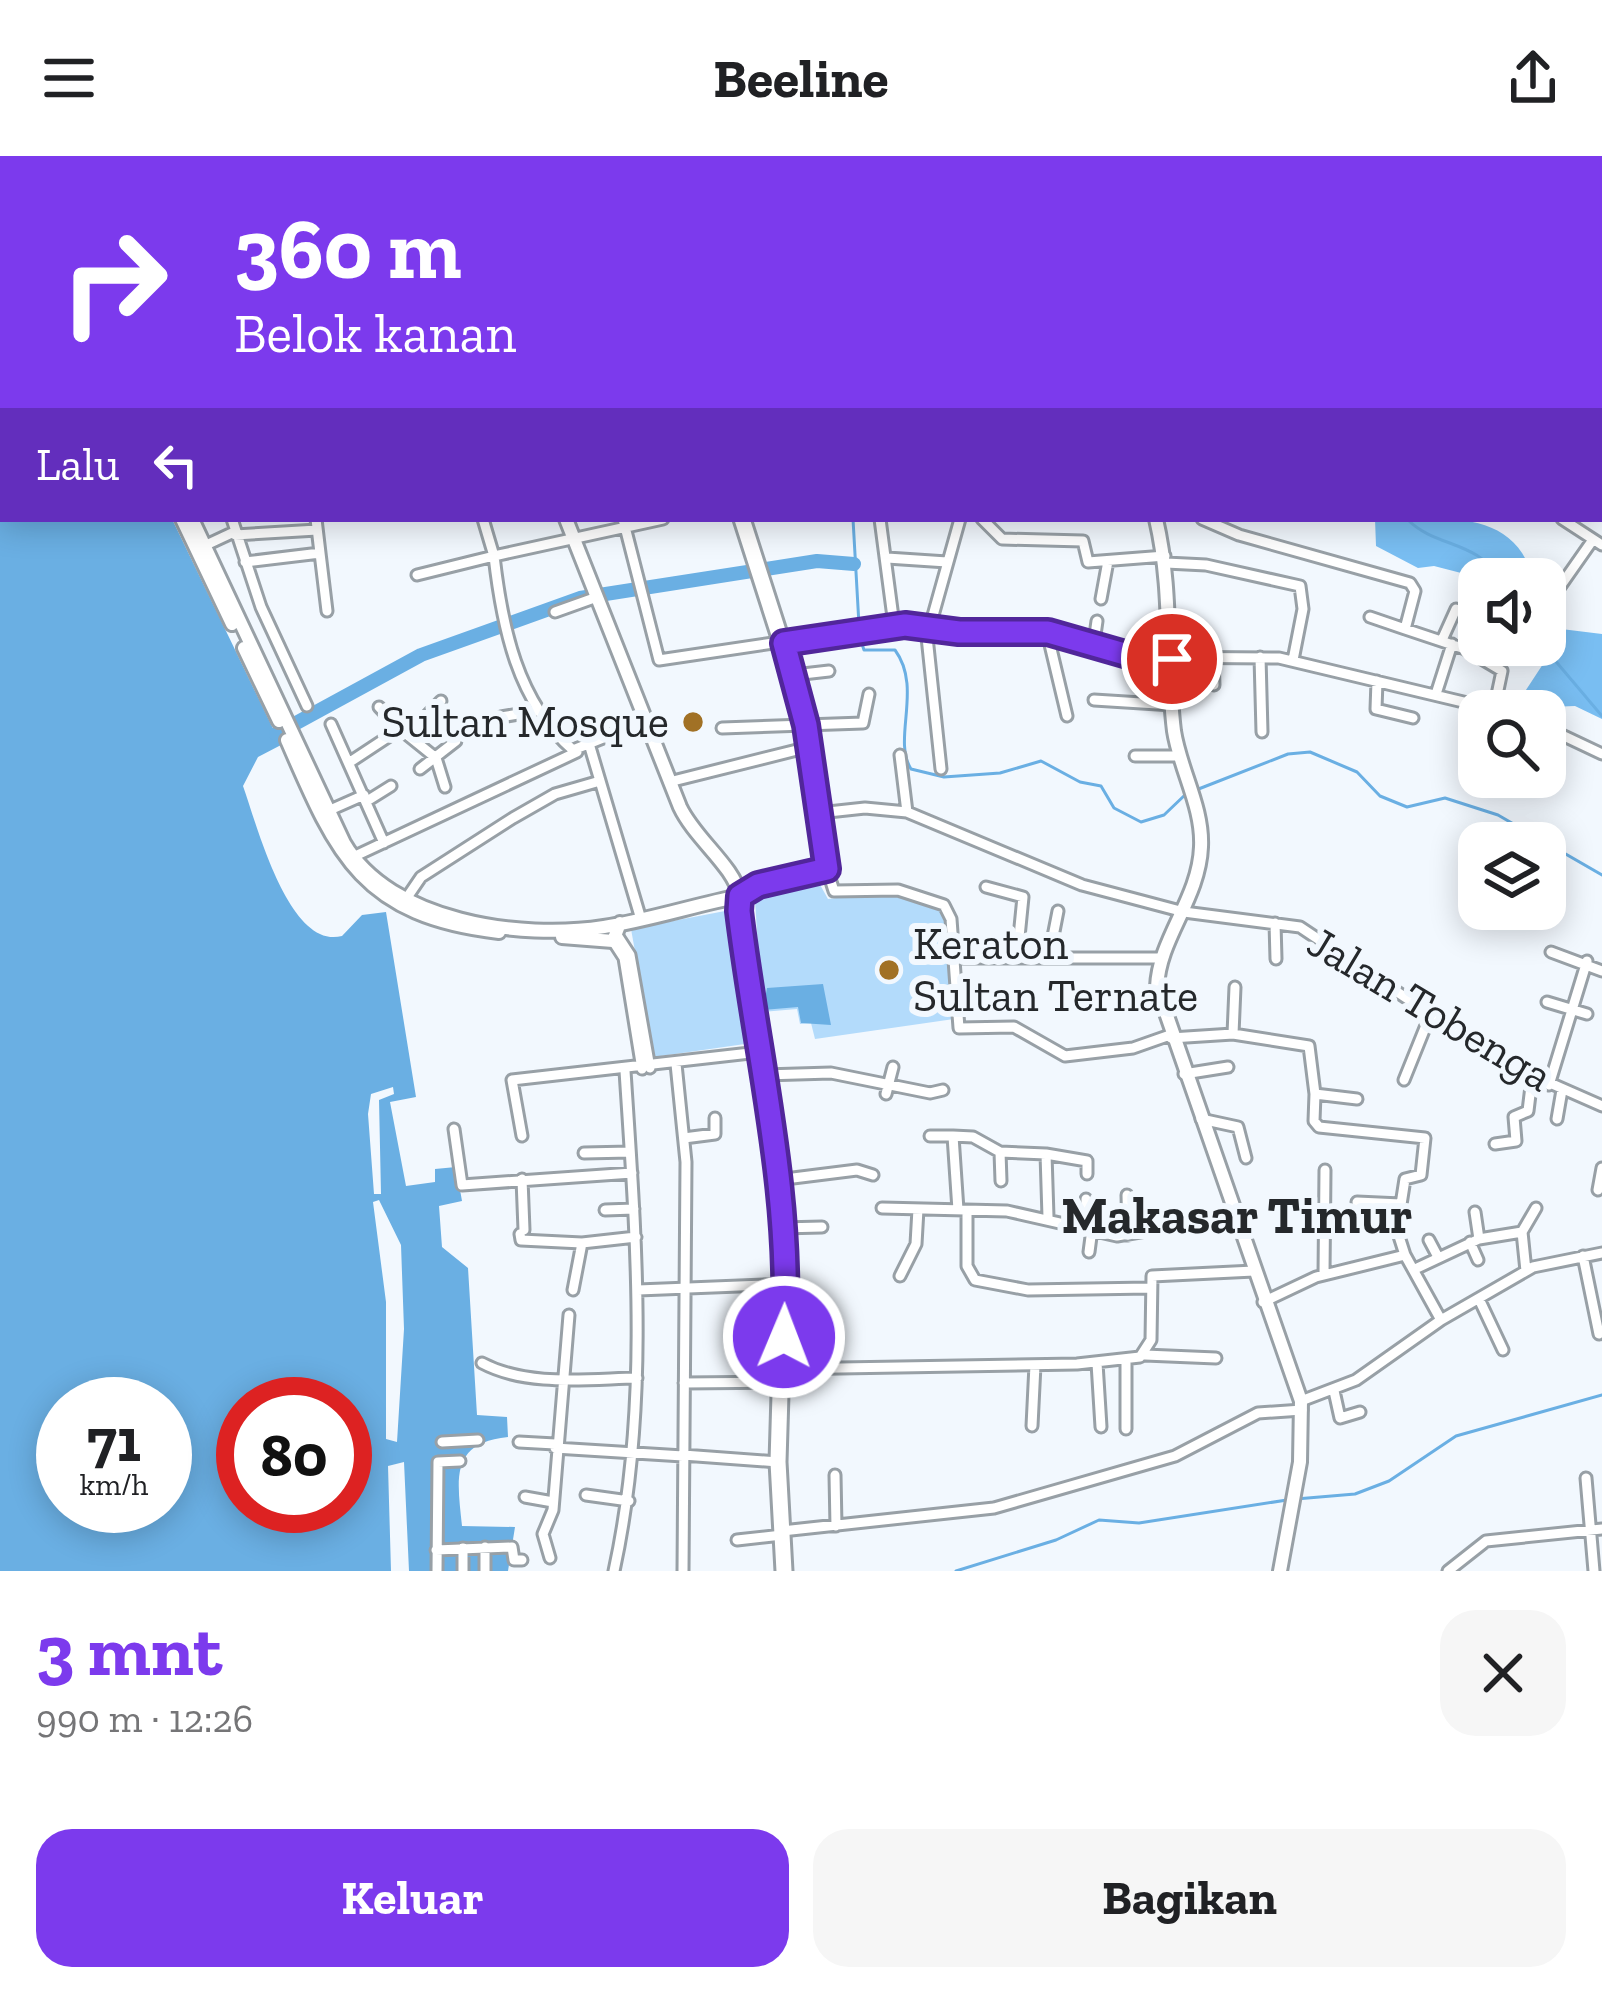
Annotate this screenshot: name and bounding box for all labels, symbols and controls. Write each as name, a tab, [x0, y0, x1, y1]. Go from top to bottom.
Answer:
icon: menu	[36, 45, 102, 111]
icon: share	[1500, 45, 1566, 111]
text: Beeline	[713, 46, 889, 111]
text: 360 m	[234, 199, 461, 300]
icon: right	[36, 204, 192, 360]
text: Belok kanan	[234, 301, 517, 366]
icon: left	[143, 432, 209, 498]
text: Lalu	[36, 438, 119, 492]
map controls	[1458, 558, 1566, 930]
button: sound	[1458, 558, 1566, 666]
pin	[1121, 608, 1223, 710]
icon: arrive	[1139, 626, 1205, 692]
button: search	[1458, 690, 1566, 798]
place label: Sultan Mosque	[381, 695, 669, 749]
marker: Sultan Mosque	[680, 709, 706, 735]
button: layers	[1458, 822, 1566, 930]
street label: Jalan Tobenga	[1298, 915, 1562, 1103]
place label: Keraton Sultan Ternate	[913, 917, 1198, 1023]
marker: Keraton Sultan Ternate	[876, 957, 902, 983]
district label: Makasar Timur	[1061, 1185, 1413, 1246]
position arrow	[721, 1274, 847, 1400]
speed limit sign: 80	[216, 1377, 372, 1533]
text: 71	[87, 1404, 141, 1476]
text: km/h	[80, 1467, 148, 1503]
text: 3 mnt	[36, 1607, 222, 1693]
button: close	[1440, 1610, 1566, 1736]
text: 990 m · 12:26	[36, 1695, 253, 1742]
button: Keluar	[36, 1829, 789, 1967]
button: Bagikan	[813, 1829, 1566, 1967]

